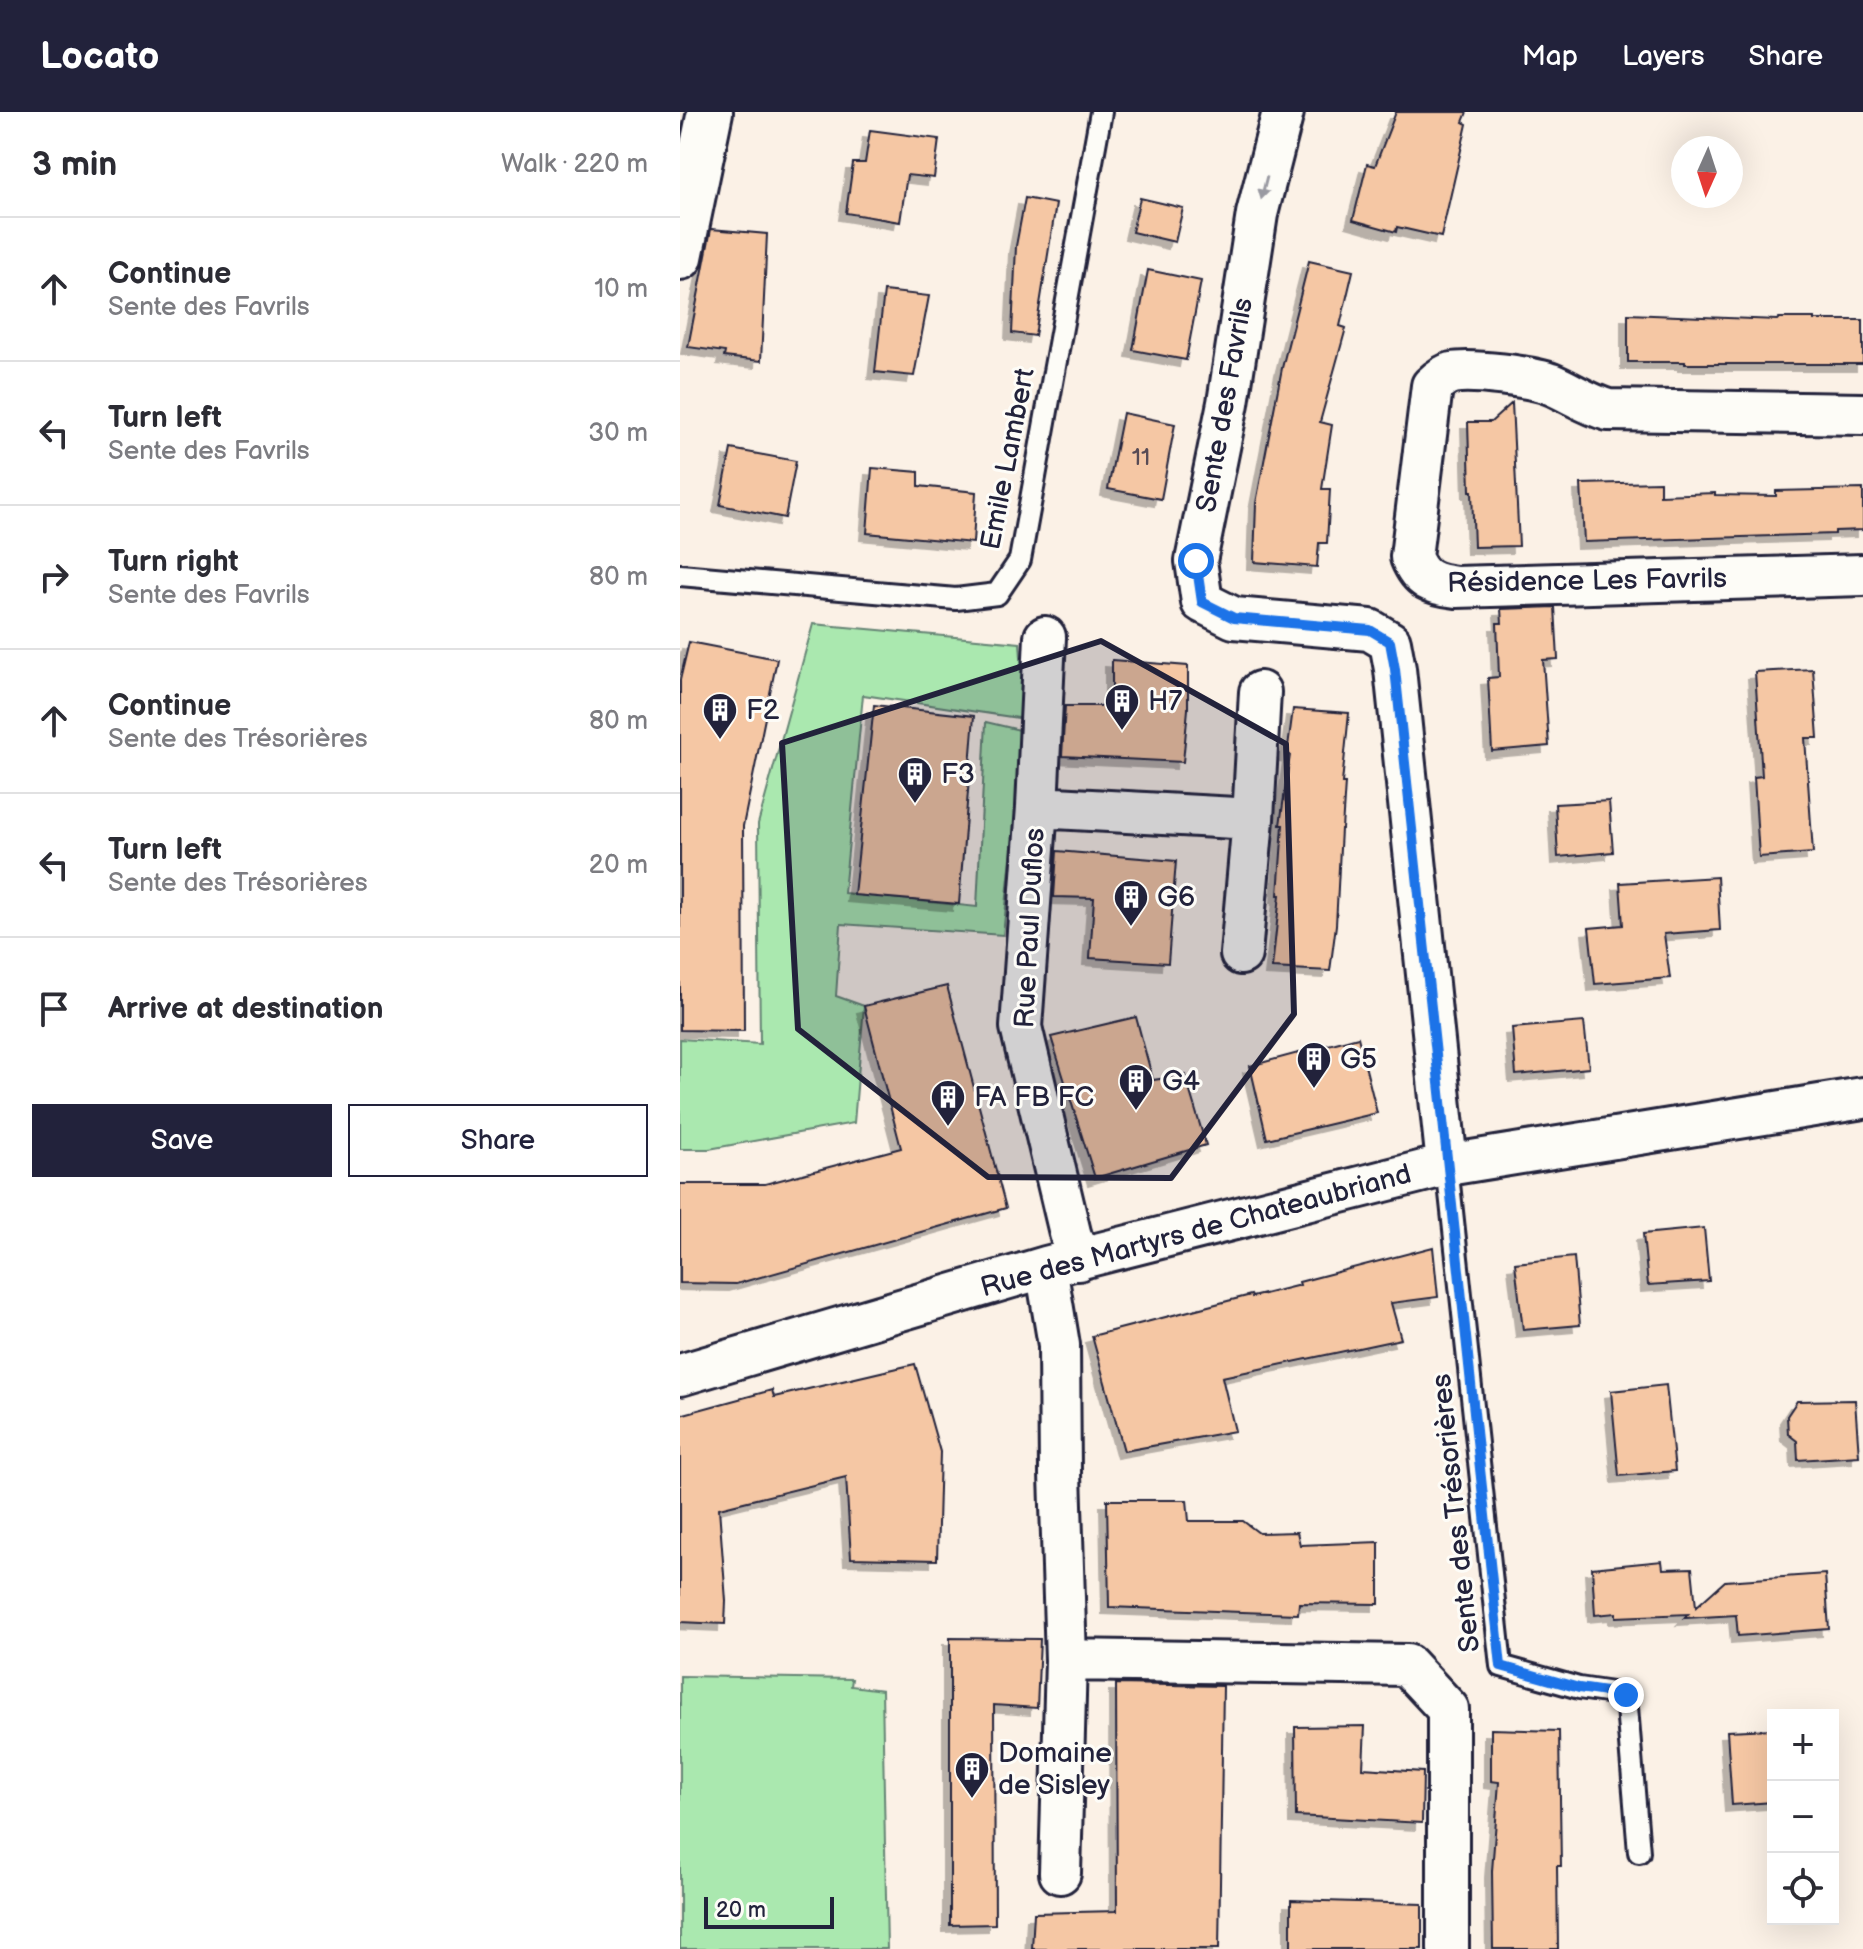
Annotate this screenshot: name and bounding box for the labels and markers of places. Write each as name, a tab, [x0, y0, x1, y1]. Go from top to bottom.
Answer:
building icon: H7	[1103, 682, 1141, 732]
place label: H7	[1148, 685, 1182, 718]
building icon: F2	[701, 691, 739, 741]
place label: F2	[746, 694, 780, 727]
building icon: F3	[896, 755, 934, 805]
place label: F3	[941, 758, 975, 791]
building icon: G6	[1112, 878, 1150, 928]
place label: G6	[1157, 881, 1195, 914]
building icon: G5	[1295, 1040, 1333, 1090]
place label: G5	[1340, 1043, 1377, 1076]
building icon: G4	[1117, 1062, 1155, 1112]
place label: G4	[1162, 1065, 1200, 1098]
building icon: FA FB FC	[929, 1078, 967, 1128]
place label: FA FB FC	[974, 1081, 1094, 1114]
place label: Domaine de Sisley	[998, 1737, 1112, 1802]
building icon: Domaine de Sisley	[953, 1750, 991, 1800]

